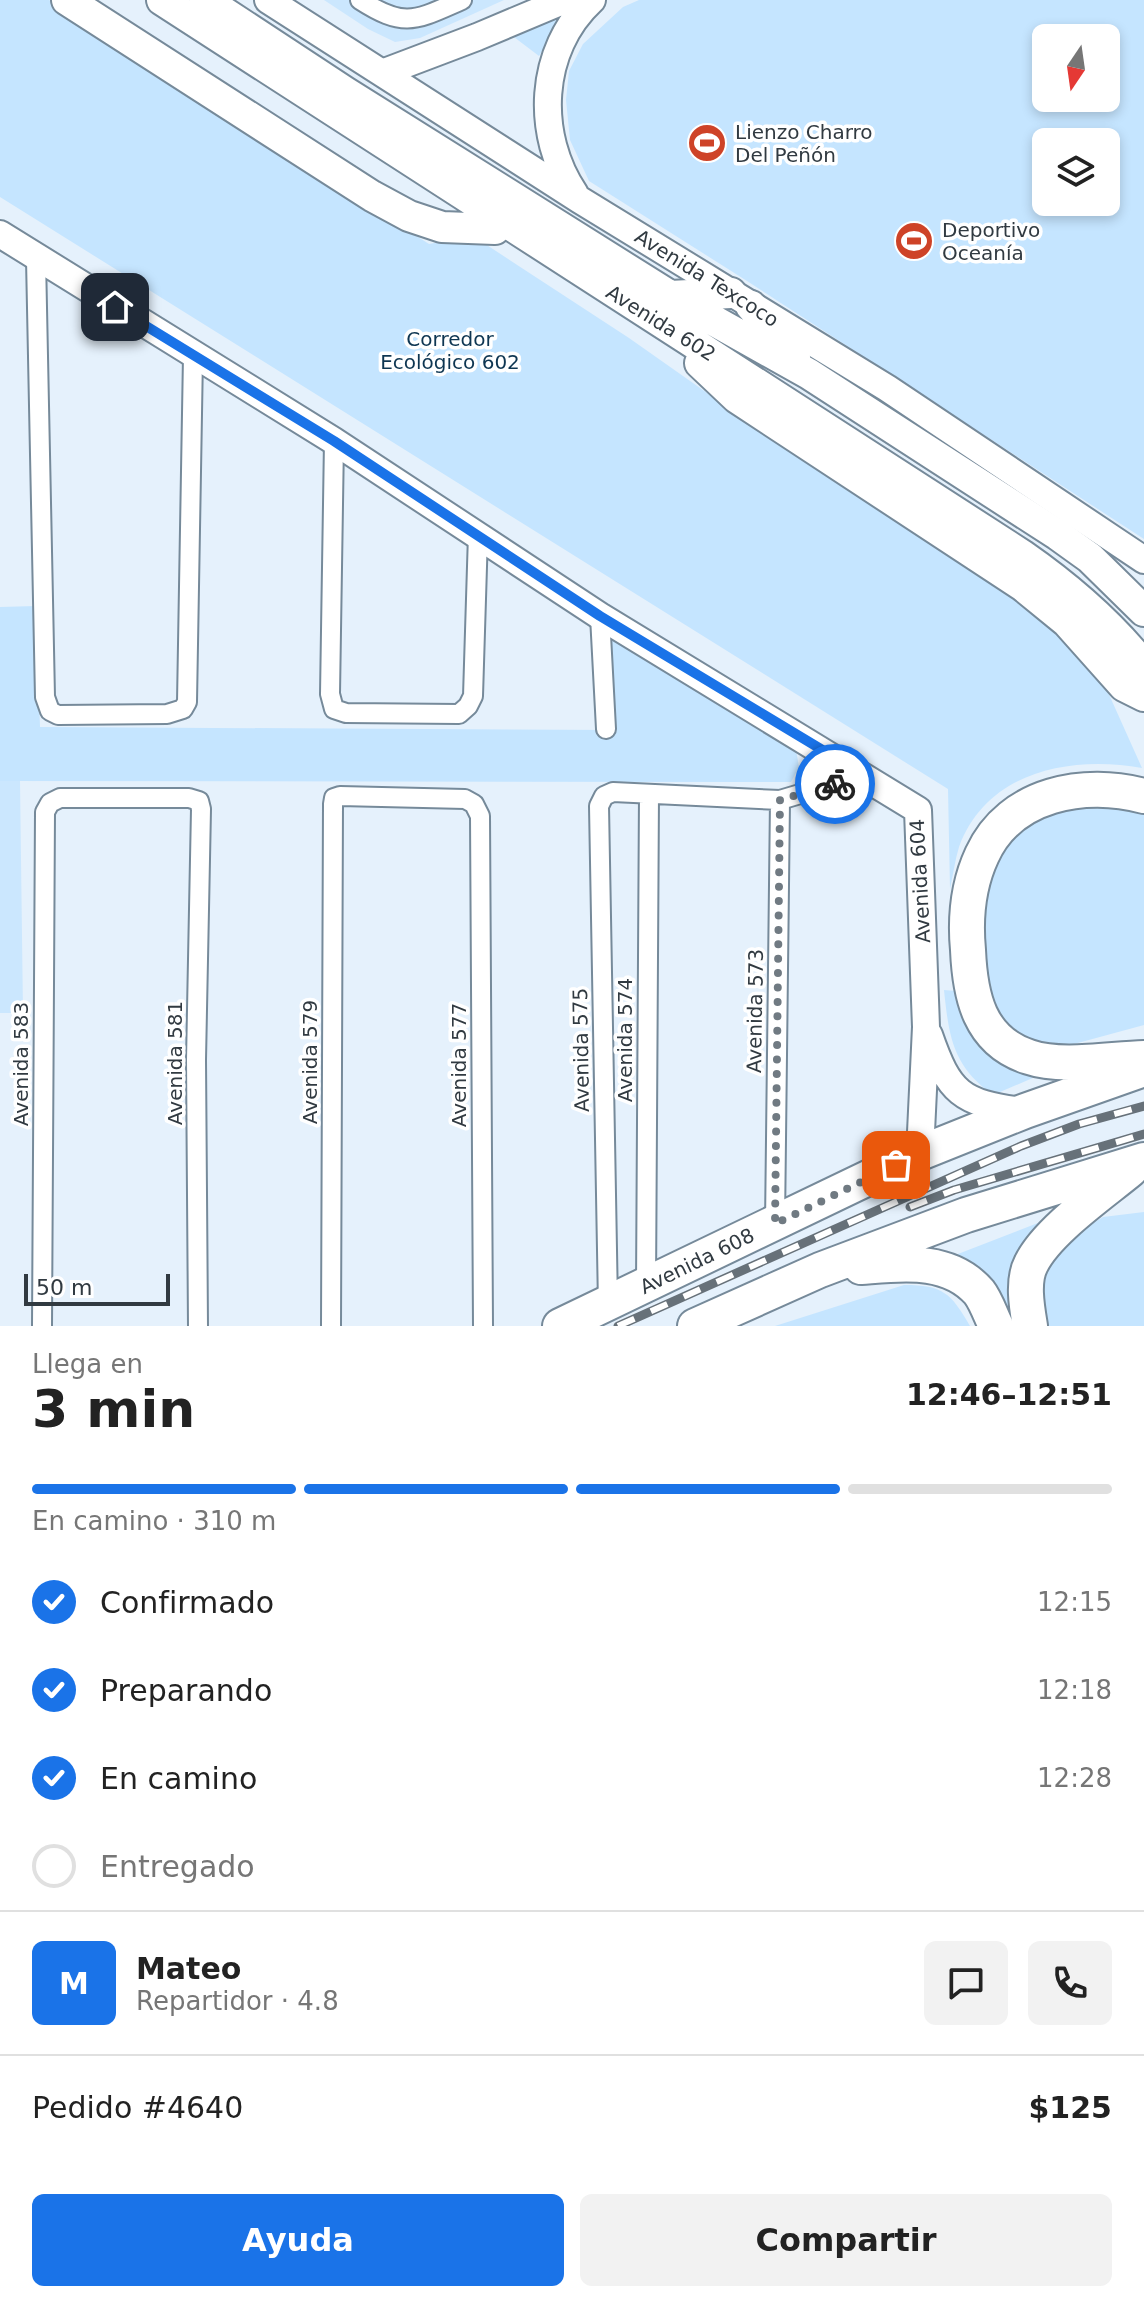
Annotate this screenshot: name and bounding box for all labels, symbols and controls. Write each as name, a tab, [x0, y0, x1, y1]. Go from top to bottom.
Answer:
north arrow	[1032, 24, 1120, 112]
map controls	[1032, 24, 1120, 216]
place label: Lienzo Charro Del Peñón	[735, 120, 873, 167]
sports icon: Lienzo Charro Del Peñón	[686, 122, 728, 164]
button: layers	[1032, 128, 1120, 216]
place label: Deportivo Oceanía	[942, 218, 1040, 265]
sports icon: Deportivo Oceanía	[893, 220, 935, 262]
street label: Avenida Texcoco	[631, 224, 783, 332]
pin	[81, 273, 149, 341]
street label: Avenida 602	[602, 280, 720, 366]
icon: home	[93, 285, 137, 329]
park label: Corredor Ecológico 602	[380, 327, 520, 374]
courier	[795, 744, 875, 824]
icon: bike	[813, 762, 857, 806]
street label: Avenida 604	[905, 818, 935, 944]
street label: Avenida 573	[742, 949, 768, 1073]
street label: Avenida 574	[613, 978, 637, 1102]
street label: Avenida 575	[568, 988, 594, 1112]
street label: Avenida 579	[298, 1000, 322, 1124]
street label: Avenida 581	[163, 1001, 187, 1125]
street label: Avenida 583	[9, 1002, 33, 1126]
street label: Avenida 577	[447, 1003, 471, 1127]
pin	[862, 1131, 930, 1199]
icon: bag	[874, 1143, 918, 1187]
street label: Avenida 608	[636, 1223, 758, 1299]
scale bar	[24, 1270, 170, 1306]
text: 50 m	[36, 1275, 92, 1300]
text: Llega en	[32, 1349, 143, 1379]
text: 12:46–12:51	[906, 1377, 1112, 1412]
text: 3 min	[32, 1379, 195, 1439]
text: En camino · 310 m	[32, 1506, 276, 1536]
icon: check	[32, 1580, 76, 1624]
text: Confirmado	[100, 1585, 274, 1620]
text: 12:15	[1037, 1587, 1112, 1617]
icon: check	[32, 1668, 76, 1712]
text: Preparando	[100, 1673, 272, 1708]
text: 12:18	[1037, 1675, 1112, 1705]
icon: check	[32, 1756, 76, 1800]
text: En camino	[100, 1761, 257, 1796]
text: 12:28	[1037, 1763, 1112, 1793]
text: Entregado	[100, 1849, 255, 1884]
button: chat	[924, 1941, 1008, 2025]
button: phone	[1028, 1941, 1112, 2025]
text: Mateo	[136, 1951, 241, 1986]
text: M	[59, 1966, 89, 2001]
text: Repartidor · 4.8	[136, 1986, 339, 2016]
text: Pedido #4640	[32, 2090, 243, 2125]
text: $125	[1029, 2090, 1112, 2125]
button: Ayuda	[32, 2194, 564, 2286]
button: Compartir	[580, 2194, 1112, 2286]

